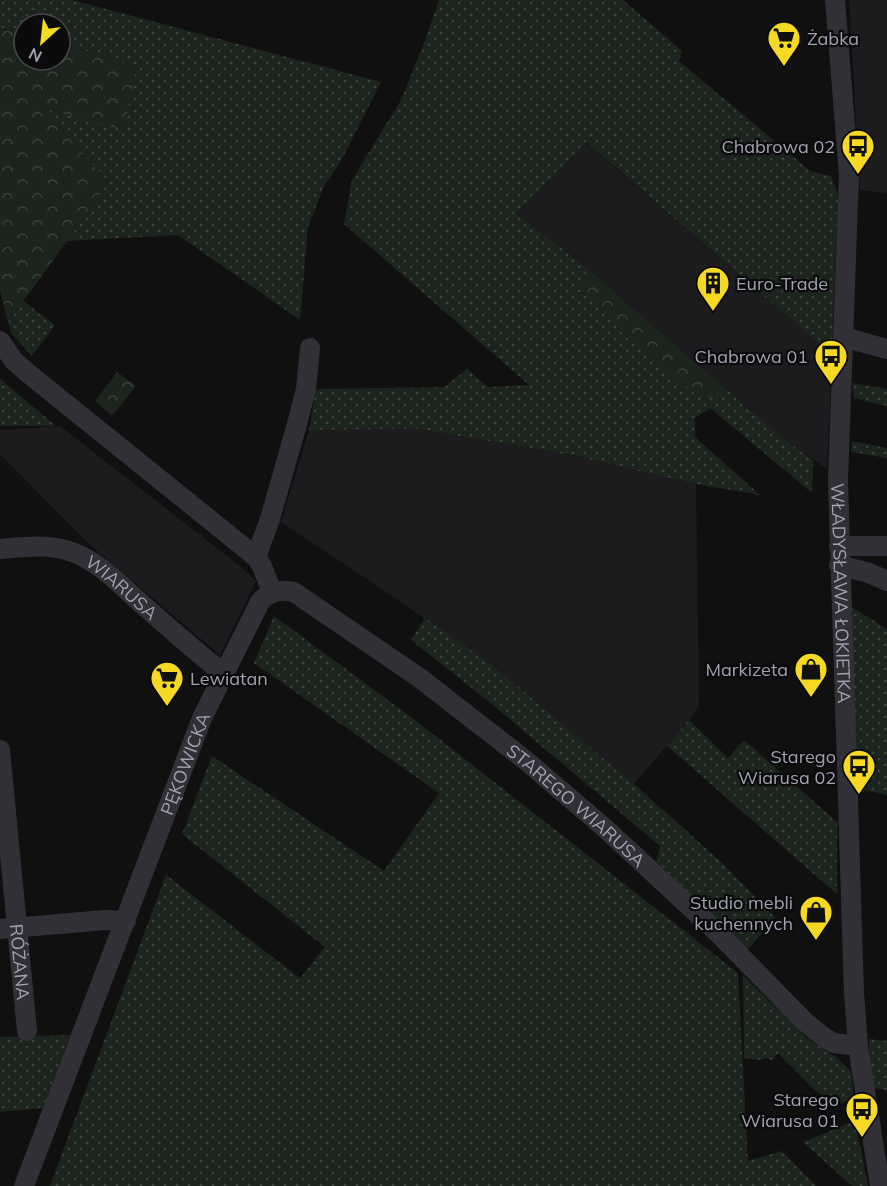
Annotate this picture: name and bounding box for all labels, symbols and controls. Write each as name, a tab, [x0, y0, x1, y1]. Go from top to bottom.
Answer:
north arrow	[12, 12, 72, 72]
supermarket icon: Żabka	[766, 20, 802, 67]
place label: Żabka	[807, 27, 859, 50]
text: N	[25, 44, 45, 67]
bus stop icon: Chabrowa 02	[840, 128, 876, 175]
place label: Chabrowa 02	[721, 135, 835, 158]
building icon: Euro-Trade	[695, 265, 731, 312]
place label: Euro-Trade	[736, 272, 828, 295]
bus stop icon: Chabrowa 01	[813, 338, 849, 385]
place label: Chabrowa 01	[694, 345, 808, 368]
street label: WŁADYSŁAWA ŁOKIETKA	[827, 483, 856, 704]
street label: WIARUSA	[81, 550, 163, 624]
shop icon: Markizeta	[793, 651, 829, 698]
place label: Markizeta	[706, 658, 788, 681]
supermarket icon: Lewiatan	[149, 660, 185, 707]
place label: Lewiatan	[190, 667, 268, 690]
street label: PĘKOWICKA	[155, 709, 215, 818]
street label: STAREGO WIARUSA	[502, 739, 651, 872]
place label: Starego Wiarusa 02	[738, 745, 836, 789]
bus stop icon: Starego Wiarusa 02	[841, 748, 877, 795]
place label: Studio mebli kuchennych	[690, 891, 793, 935]
shop icon: Studio mebli kuchennych	[798, 894, 834, 941]
street label: RÓŻANA	[5, 923, 35, 1001]
place label: Starego Wiarusa 01	[741, 1088, 839, 1132]
bus stop icon: Starego Wiarusa 01	[844, 1091, 880, 1138]

